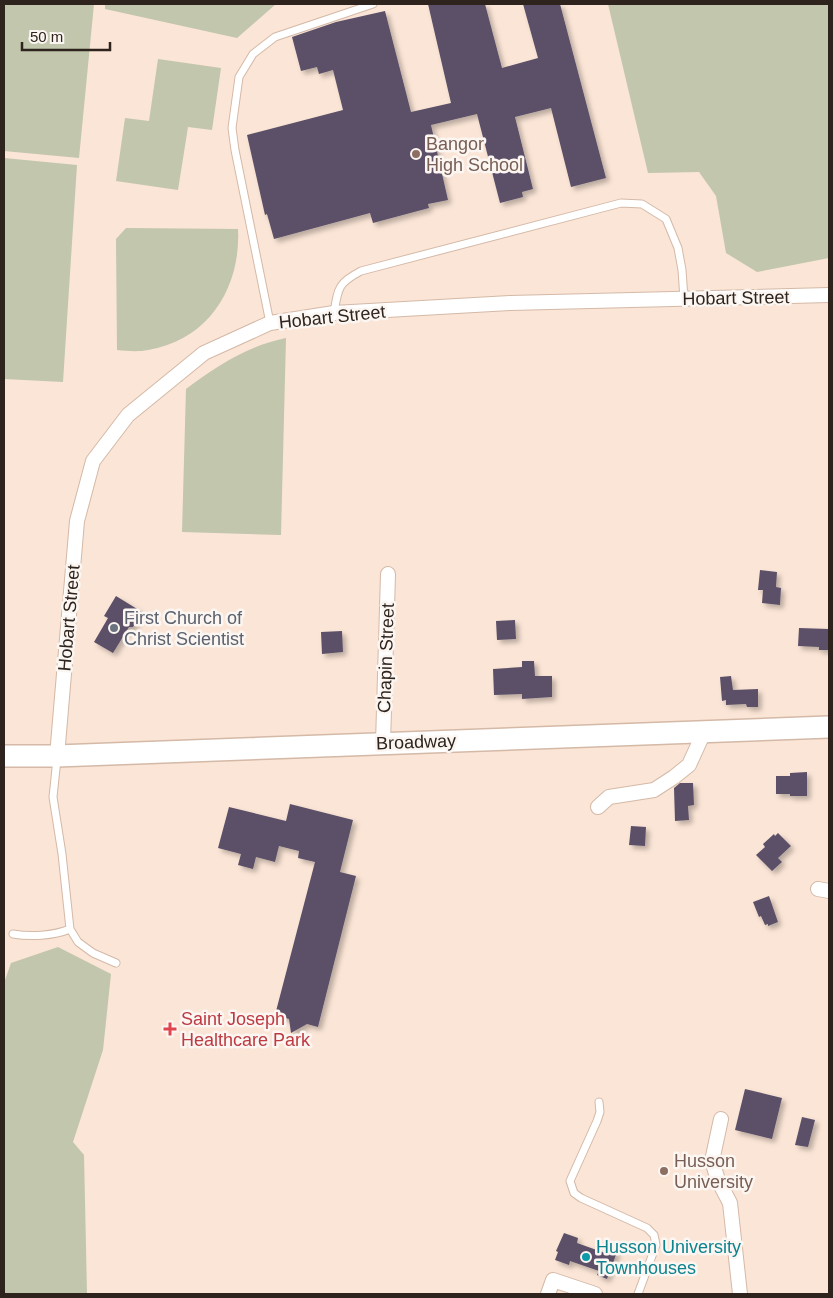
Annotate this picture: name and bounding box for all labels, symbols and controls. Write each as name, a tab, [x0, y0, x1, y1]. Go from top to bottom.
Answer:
scale bar	[22, 20, 110, 52]
text: 50 m	[30, 28, 63, 45]
place label: Bangor High School	[426, 134, 523, 175]
marker: Bangor High School	[410, 148, 422, 160]
street label: Hobart Street	[682, 287, 790, 309]
street label: Hobart Street	[278, 301, 386, 333]
street label: Hobart Street	[54, 564, 84, 672]
street label: Chapin Street	[374, 603, 398, 713]
place label: First Church of Christ Scientist	[124, 608, 244, 649]
marker: First Church of Christ Scientist	[108, 622, 120, 634]
street label: Broadway	[376, 731, 456, 753]
place label: Saint Joseph Healthcare Park	[181, 1009, 311, 1050]
marker: Saint Joseph Healthcare Park	[163, 1022, 177, 1036]
place label: Husson University	[674, 1151, 753, 1192]
marker: Husson University	[658, 1165, 670, 1177]
place label: Husson University Townhouses	[596, 1237, 741, 1278]
marker: Husson University Townhouses	[580, 1251, 592, 1263]

